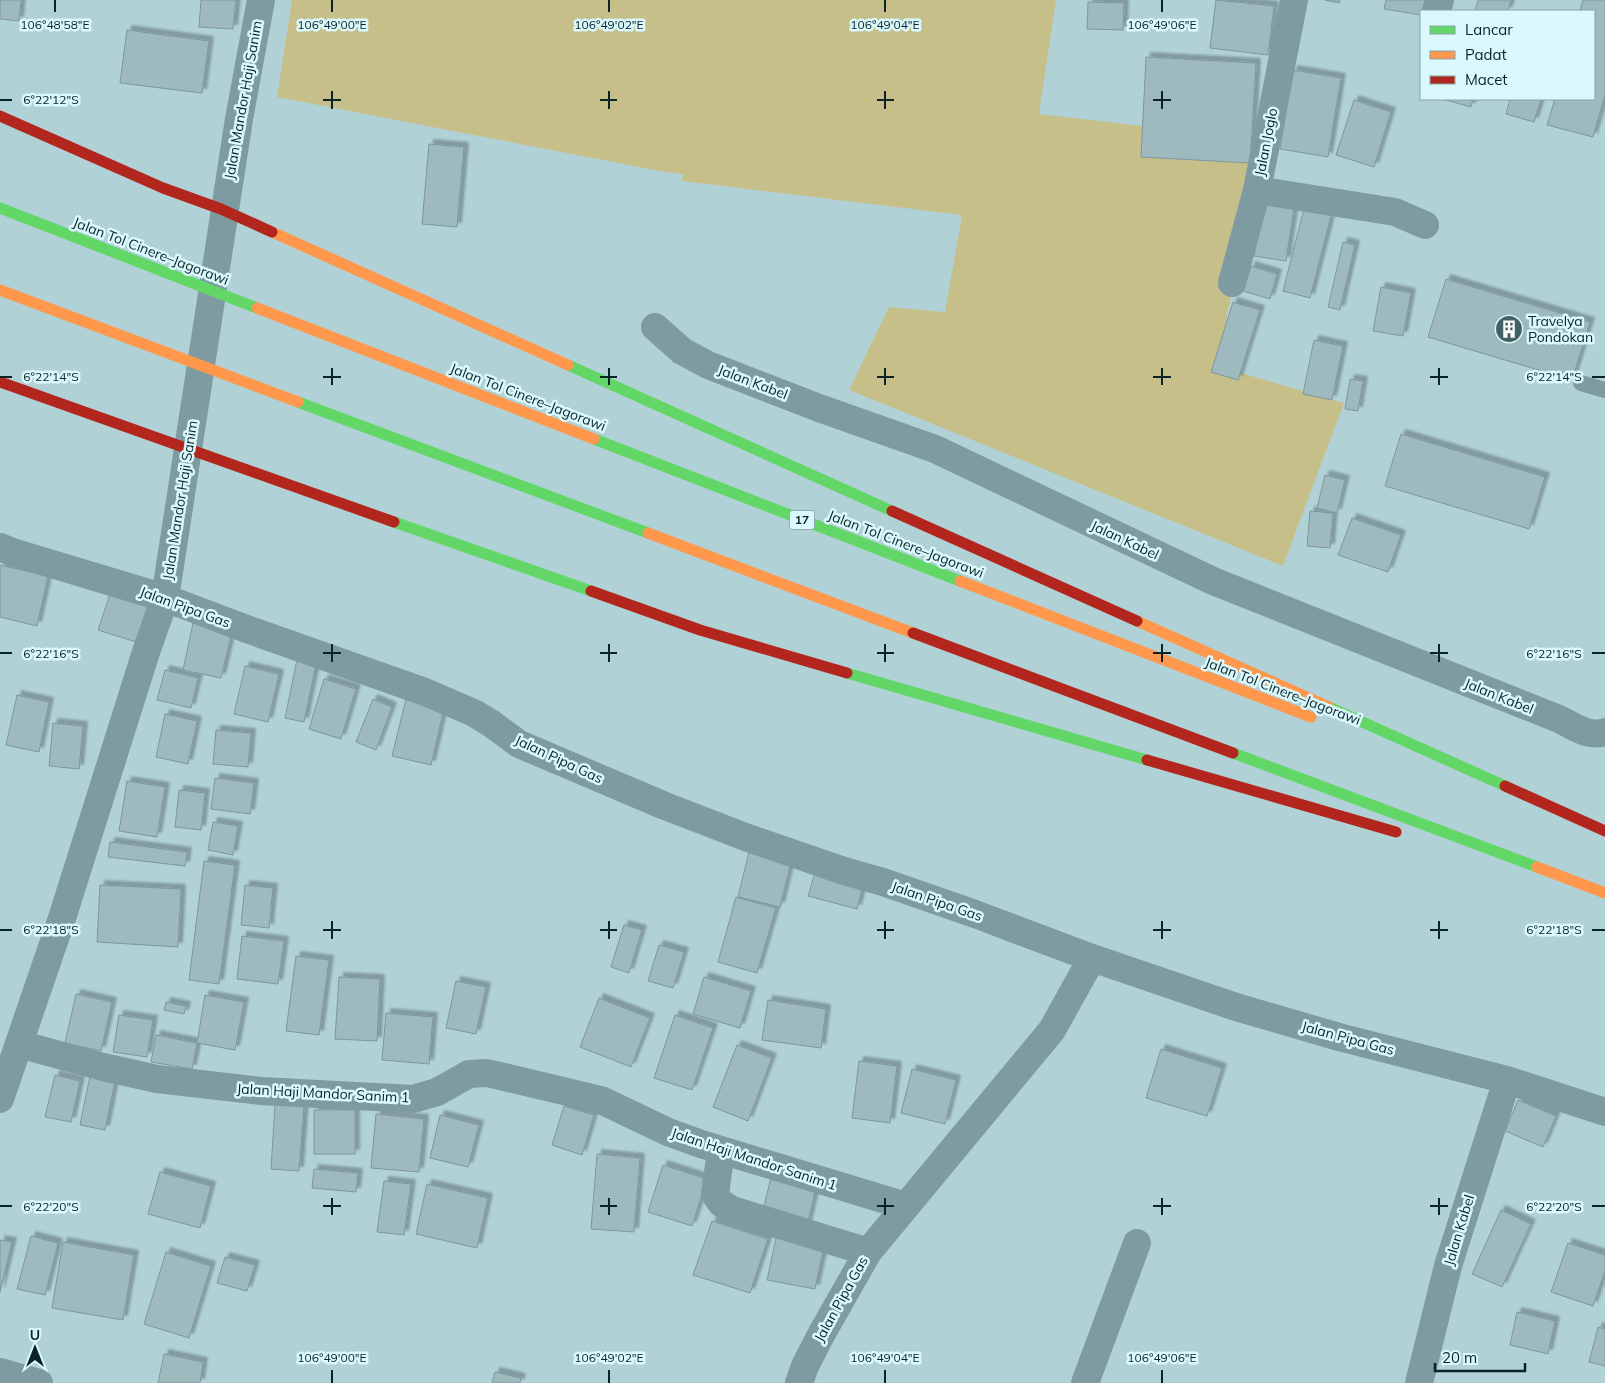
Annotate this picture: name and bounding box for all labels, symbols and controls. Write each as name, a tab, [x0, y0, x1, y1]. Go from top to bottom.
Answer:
legend	[1420, 10, 1595, 100]
text: 106°48'58"E	[20, 17, 90, 32]
text: 106°49'00"E	[297, 17, 367, 32]
text: 106°49'02"E	[574, 17, 644, 32]
text: 106°49'04"E	[850, 17, 920, 32]
text: 106°49'06"E	[1127, 17, 1197, 32]
street label: Jalan Mandor Haji Sanim	[220, 19, 266, 181]
text: Lancar	[1465, 20, 1513, 39]
text: Padat	[1465, 45, 1507, 64]
text: Macet	[1465, 70, 1508, 89]
text: 6°22'12"S	[23, 92, 79, 107]
street label: Jalan Joglo	[1251, 106, 1281, 178]
street label: Jalan Tol Cinere–Jagorawi	[71, 213, 231, 289]
place label: Travelya Pondokan	[1528, 312, 1593, 346]
building icon: Travelya Pondokan	[1494, 314, 1524, 344]
street label: Jalan Tol Cinere–Jagorawi	[448, 359, 608, 435]
street label: Jalan Kabel	[716, 360, 790, 404]
text: 6°22'14"S	[23, 369, 79, 384]
text: 6°22'14"S	[1526, 369, 1582, 384]
street label: Jalan Mandor Haji Sanim	[159, 419, 201, 581]
street label: Jalan Tol Cinere–Jagorawi	[826, 506, 986, 582]
road number: 17	[790, 510, 814, 530]
street label: Jalan Kabel	[1088, 516, 1162, 564]
street label: Jalan Pipa Gas	[137, 582, 233, 632]
text: 6°22'16"S	[23, 646, 79, 661]
text: 6°22'16"S	[1526, 646, 1582, 661]
street label: Jalan Tol Cinere–Jagorawi	[1203, 653, 1363, 729]
street label: Jalan Kabel	[1462, 674, 1536, 718]
street label: Jalan Pipa Gas	[512, 731, 606, 787]
street label: Jalan Pipa Gas	[889, 877, 985, 925]
text: 6°22'18"S	[23, 922, 79, 937]
text: 6°22'18"S	[1526, 922, 1582, 937]
street label: Jalan Pipa Gas	[1300, 1017, 1396, 1059]
street label: Jalan Haji Mandor Sanim 1	[236, 1079, 410, 1107]
street label: Jalan Haji Mandor Sanim 1	[669, 1124, 839, 1194]
street label: Jalan Kabel	[1440, 1192, 1478, 1268]
text: 6°22'20"S	[23, 1199, 79, 1214]
text: 6°22'20"S	[1526, 1199, 1582, 1214]
street label: Jalan Pipa Gas	[810, 1253, 872, 1345]
north arrow	[10, 1323, 60, 1373]
text: U	[30, 1326, 40, 1344]
scale bar	[1435, 1340, 1525, 1372]
text: 20 m	[1442, 1348, 1477, 1367]
text: 106°49'00"E	[297, 1350, 367, 1365]
text: 106°49'02"E	[574, 1350, 644, 1365]
text: 106°49'04"E	[850, 1350, 920, 1365]
text: 106°49'06"E	[1127, 1350, 1197, 1365]

